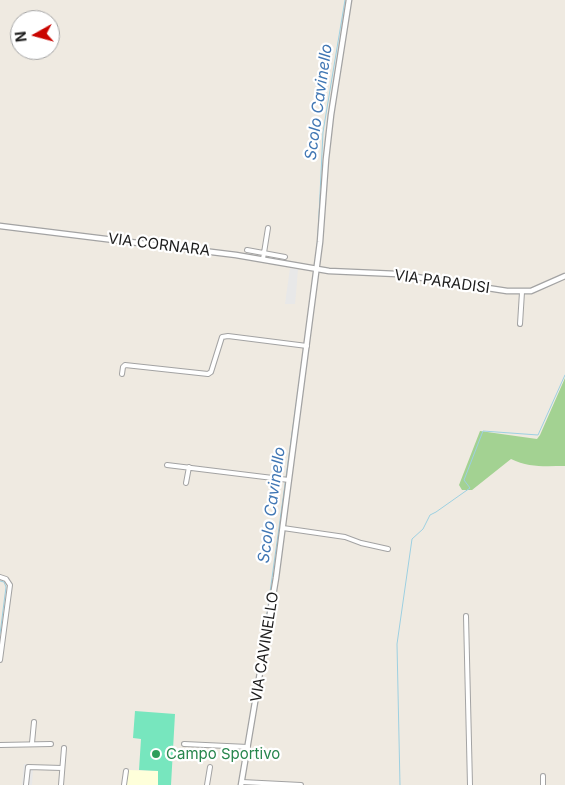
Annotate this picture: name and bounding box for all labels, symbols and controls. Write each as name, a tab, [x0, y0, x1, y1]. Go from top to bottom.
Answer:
north arrow	[10, 10, 60, 60]
text: N	[12, 30, 30, 43]
water label: Scolo Cavinello	[301, 43, 337, 161]
street label: VIA CORNARA	[107, 230, 211, 260]
street label: VIA PARADISI	[393, 266, 491, 298]
water label: Scolo Cavinello	[254, 446, 290, 564]
street label: VIA CAVINELLO	[247, 590, 283, 704]
place label: Campo Sportivo	[166, 745, 280, 763]
marker: Campo Sportivo	[150, 748, 162, 760]

